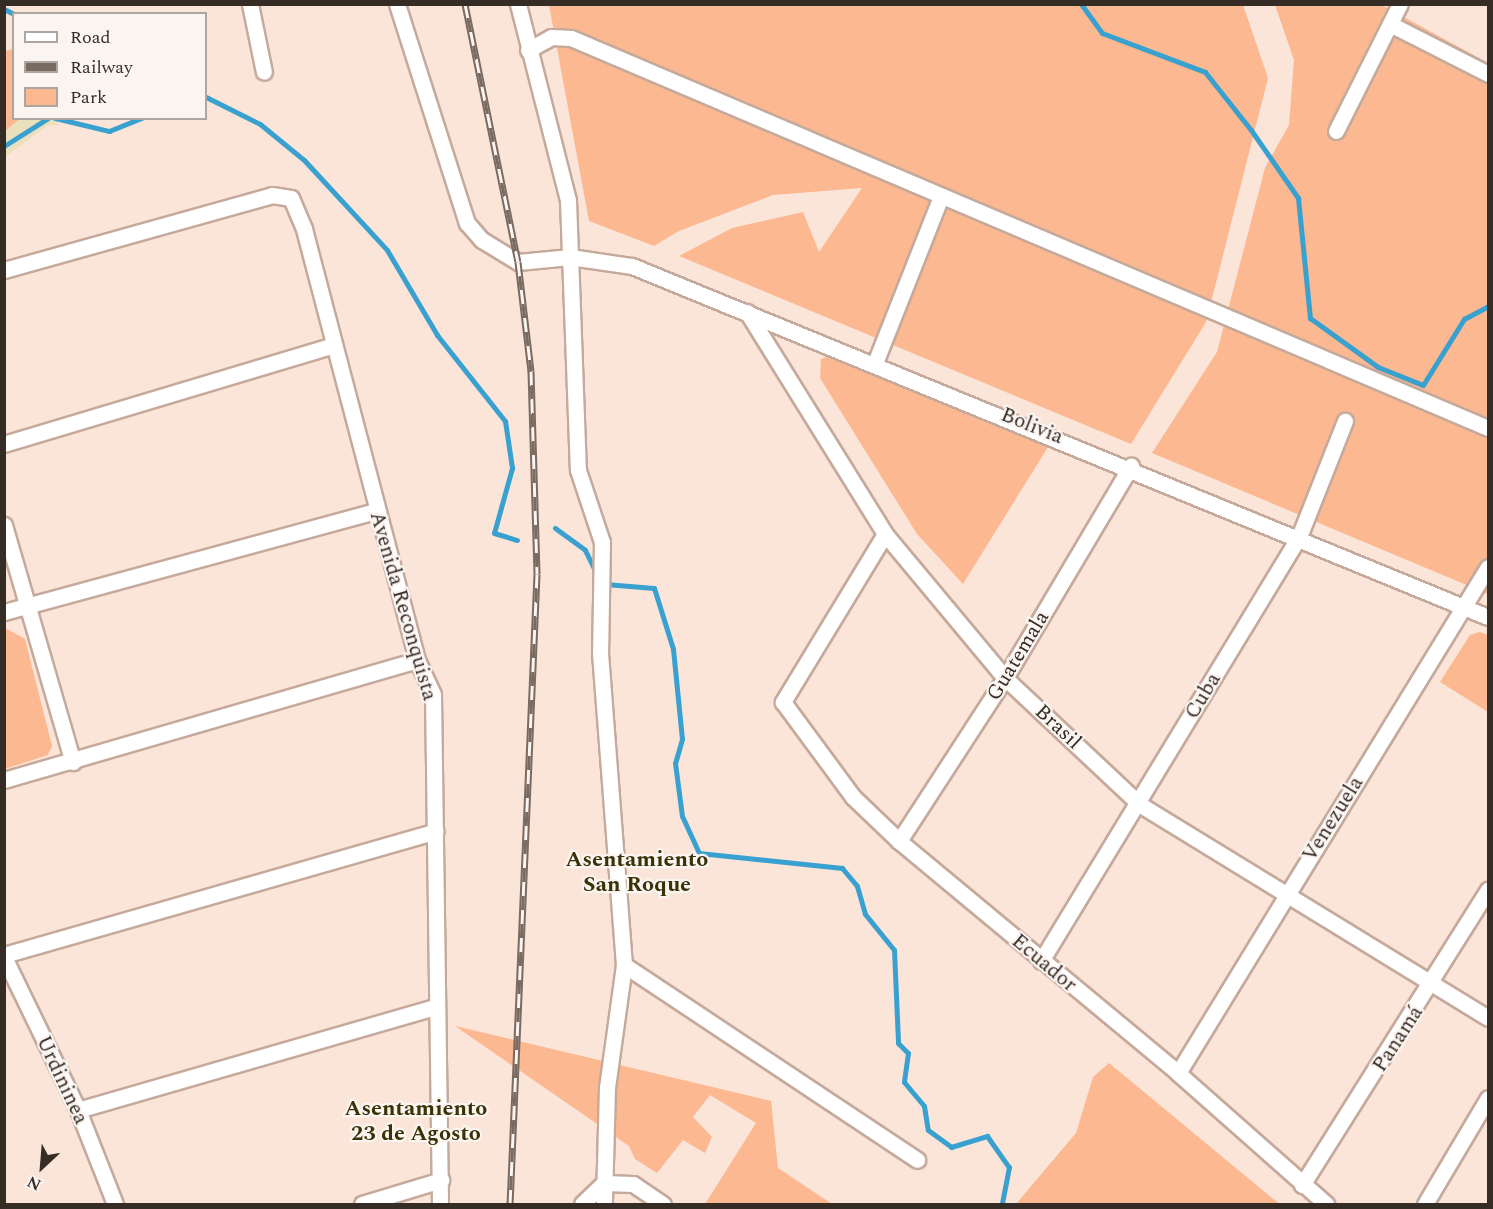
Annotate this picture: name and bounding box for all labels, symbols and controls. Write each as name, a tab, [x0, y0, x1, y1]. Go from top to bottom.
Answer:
legend	[12, 12, 207, 120]
text: Road	[70, 24, 111, 51]
text: Railway	[70, 54, 133, 81]
text: Park	[70, 84, 107, 111]
street label: Bolivia	[997, 402, 1067, 450]
street label: Avenida Reconquista	[364, 509, 442, 703]
street label: Guatemala	[981, 607, 1055, 705]
street label: Cuba	[1180, 668, 1226, 724]
street label: Brasil	[1029, 699, 1087, 755]
street label: Venezuela	[1297, 772, 1369, 866]
district label: Asentamiento San Roque	[566, 846, 708, 897]
street label: Ecuador	[1006, 929, 1082, 997]
street label: Panamá	[1367, 1001, 1429, 1077]
street label: Urdininea	[31, 1032, 93, 1128]
district label: Asentamiento 23 de Agosto	[345, 1095, 487, 1146]
north arrow	[12, 1137, 72, 1197]
text: N	[23, 1170, 45, 1197]

